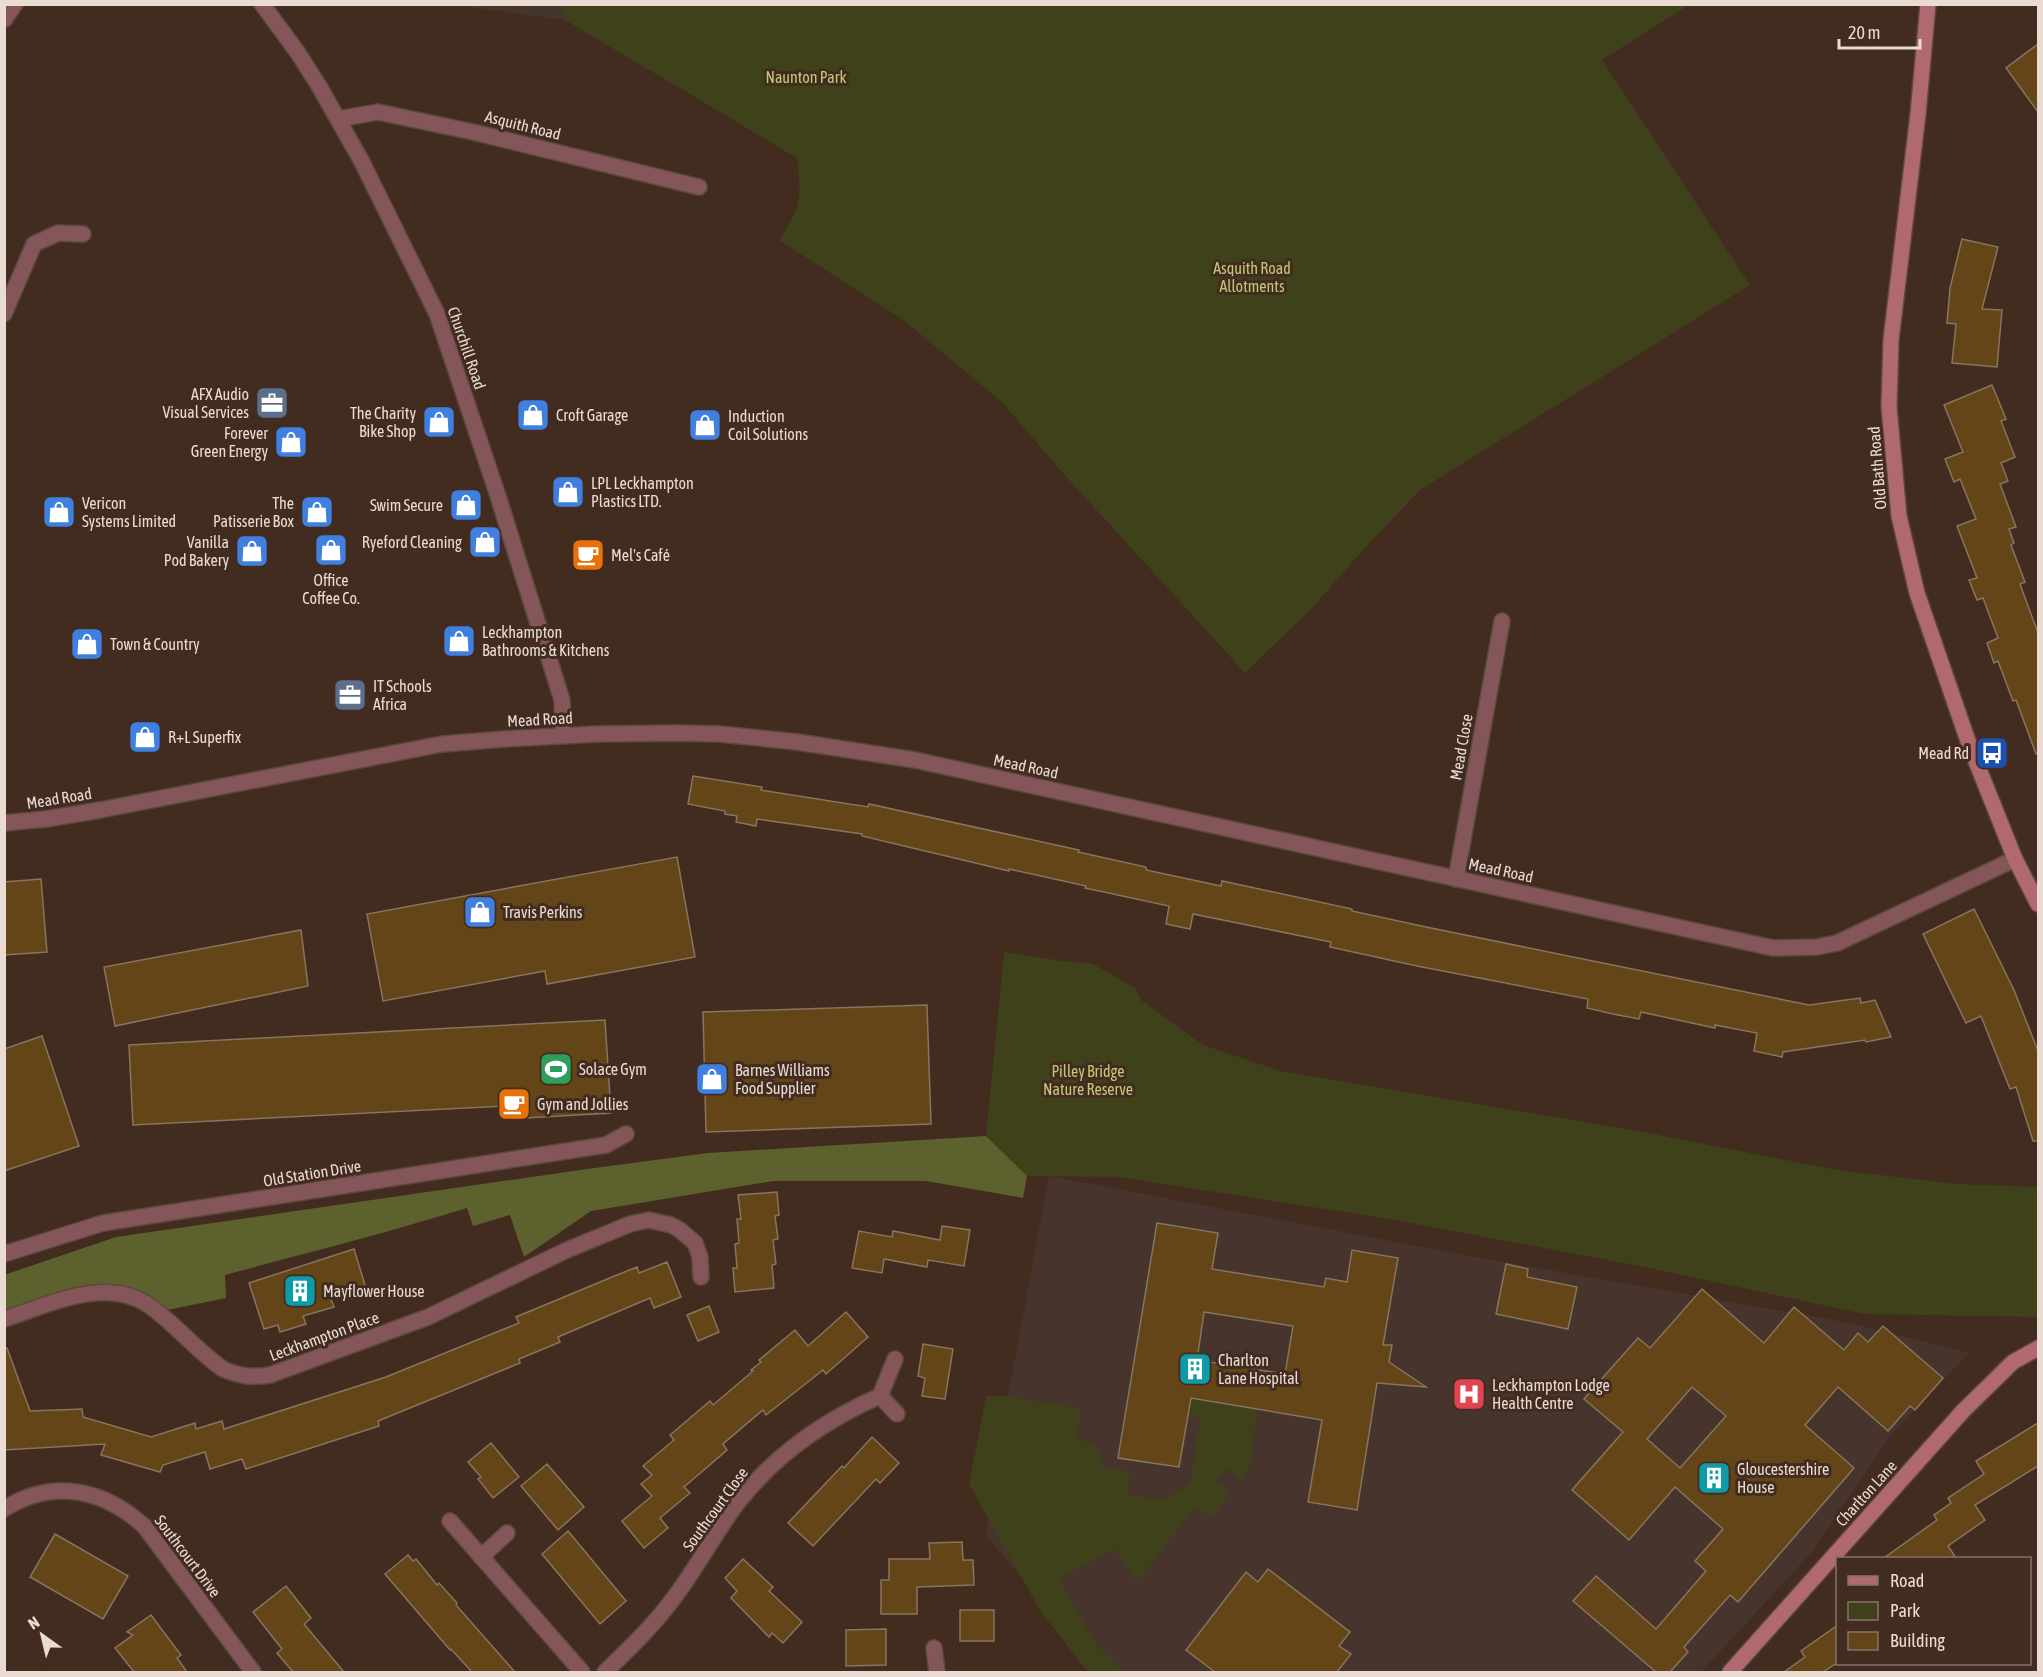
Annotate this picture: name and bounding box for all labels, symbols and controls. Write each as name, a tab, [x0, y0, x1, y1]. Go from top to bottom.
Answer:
scale bar	[1839, 12, 1920, 50]
text: 20 m	[1848, 22, 1880, 43]
park label: Naunton Park	[765, 68, 847, 86]
street label: Asquith Road	[483, 107, 563, 144]
park label: Asquith Road Allotments	[1213, 259, 1291, 295]
street label: Churchill Road	[444, 304, 490, 392]
place label: AFX Audio Visual Services	[162, 385, 249, 421]
office icon: AFX Audio Visual Services	[254, 385, 290, 421]
shop icon: Croft Garage	[515, 397, 551, 433]
place label: The Charity Bike Shop	[350, 404, 416, 441]
shop icon: The Charity Bike Shop	[421, 404, 457, 440]
place label: Croft Garage	[556, 406, 628, 425]
shop icon: Induction Coil Solutions	[687, 407, 723, 443]
place label: Induction Coil Solutions	[728, 407, 809, 443]
place label: Forever Green Energy	[191, 424, 268, 461]
shop icon: Forever Green Energy	[273, 424, 309, 460]
street label: Old Bath Road	[1864, 426, 1890, 510]
shop icon: LPL Leckhampton Plastics LTD.	[550, 474, 586, 510]
place label: LPL Leckhampton Plastics LTD.	[591, 474, 694, 510]
shop icon: Swim Secure	[448, 487, 484, 523]
shop icon: Vericon Systems Limited	[41, 494, 77, 530]
place label: Vericon Systems Limited	[82, 494, 176, 531]
place label: The Patisserie Box	[213, 494, 295, 530]
shop icon: The Patisserie Box	[299, 494, 335, 530]
place label: Swim Secure	[370, 496, 443, 514]
shop icon: Ryeford Cleaning	[467, 524, 503, 560]
shop icon: Office Coffee Co.	[313, 532, 349, 568]
place label: Vanilla Pod Bakery	[164, 533, 229, 570]
shop icon: Vanilla Pod Bakery	[234, 533, 270, 569]
place label: Ryeford Cleaning	[362, 533, 462, 552]
cafe icon: Mel's Café	[570, 537, 606, 573]
place label: Mel's Café	[611, 546, 670, 564]
place label: Office Coffee Co.	[302, 571, 360, 607]
shop icon: Leckhampton Bathrooms & Kitchens	[441, 623, 477, 659]
place label: Leckhampton Bathrooms & Kitchens	[482, 623, 610, 659]
shop icon: Town & Country	[69, 626, 105, 662]
place label: Town & Country	[110, 635, 200, 654]
office icon: IT Schools Africa	[332, 677, 368, 713]
place label: IT Schools Africa	[373, 677, 432, 713]
street label: Mead Road	[507, 708, 573, 730]
street label: Mead Close	[1446, 712, 1476, 782]
shop icon: R+L Superfix	[127, 719, 163, 755]
place label: R+L Superfix	[168, 728, 242, 747]
bus stop icon: Mead Rd	[1974, 735, 2010, 771]
place label: Mead Rd	[1918, 744, 1969, 762]
street label: Mead Road	[992, 750, 1060, 782]
street label: Mead Road	[25, 784, 93, 812]
street label: Mead Road	[1467, 854, 1535, 886]
shop icon: Travis Perkins	[462, 894, 498, 930]
place label: Travis Perkins	[503, 903, 583, 921]
sports icon: Solace Gym	[538, 1051, 574, 1087]
place label: Solace Gym	[579, 1060, 647, 1079]
shop icon: Barnes Williams Food Supplier	[694, 1061, 730, 1097]
place label: Barnes Williams Food Supplier	[735, 1061, 830, 1098]
park label: Pilley Bridge Nature Reserve	[1043, 1062, 1133, 1098]
cafe icon: Gym and Jollies	[496, 1086, 532, 1122]
place label: Gym and Jollies	[537, 1095, 629, 1114]
street label: Old Station Drive	[262, 1156, 362, 1190]
building icon: Mayflower House	[282, 1273, 318, 1309]
place label: Mayflower House	[323, 1282, 425, 1301]
street label: Leckhampton Place	[267, 1308, 382, 1365]
building icon: Charlton Lane Hospital	[1177, 1351, 1213, 1387]
place label: Charlton Lane Hospital	[1218, 1351, 1300, 1388]
hospital icon: Leckhampton Lodge Health Centre	[1451, 1376, 1487, 1412]
place label: Leckhampton Lodge Health Centre	[1492, 1376, 1610, 1412]
street label: Charlton Lane	[1832, 1457, 1900, 1529]
building icon: Gloucestershire House	[1696, 1460, 1732, 1496]
place label: Gloucestershire House	[1737, 1460, 1829, 1496]
street label: Southcourt Close	[679, 1464, 751, 1554]
street label: Southcourt Drive	[151, 1511, 225, 1601]
legend	[1836, 1557, 2031, 1665]
text: Road	[1890, 1570, 1924, 1591]
text: Park	[1890, 1600, 1920, 1621]
north arrow	[12, 1605, 72, 1665]
text: N	[25, 1612, 43, 1633]
text: Building	[1890, 1630, 1945, 1651]

